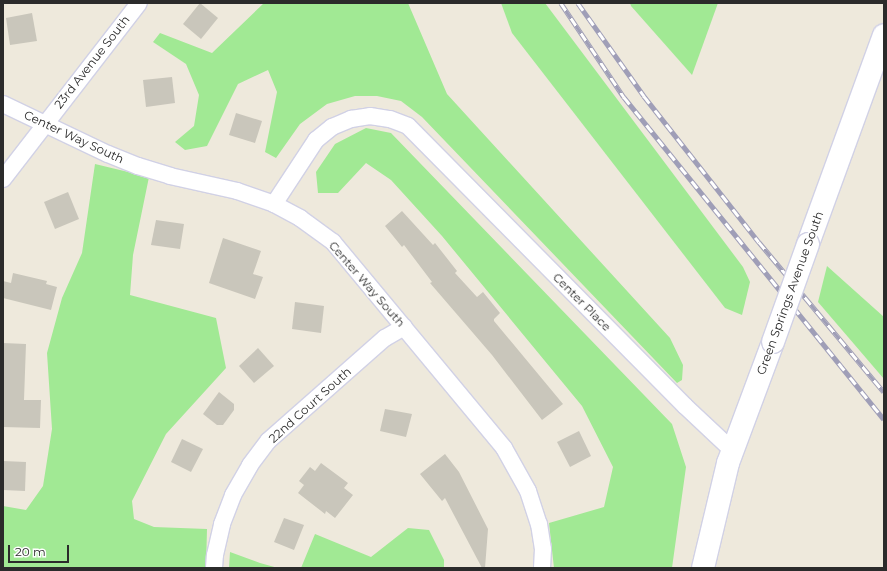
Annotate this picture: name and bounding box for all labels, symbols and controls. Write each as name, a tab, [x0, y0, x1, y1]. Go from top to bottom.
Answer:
street label: 23rd Avenue South	[51, 13, 133, 111]
street label: Center Way South	[22, 108, 126, 166]
street label: Green Springs Avenue South	[754, 209, 826, 377]
street label: Center Way South	[326, 238, 408, 330]
street label: Center Place	[550, 270, 614, 334]
street label: 22nd Court South	[266, 364, 354, 446]
scale bar	[10, 537, 71, 563]
text: 20 m	[15, 544, 46, 559]

